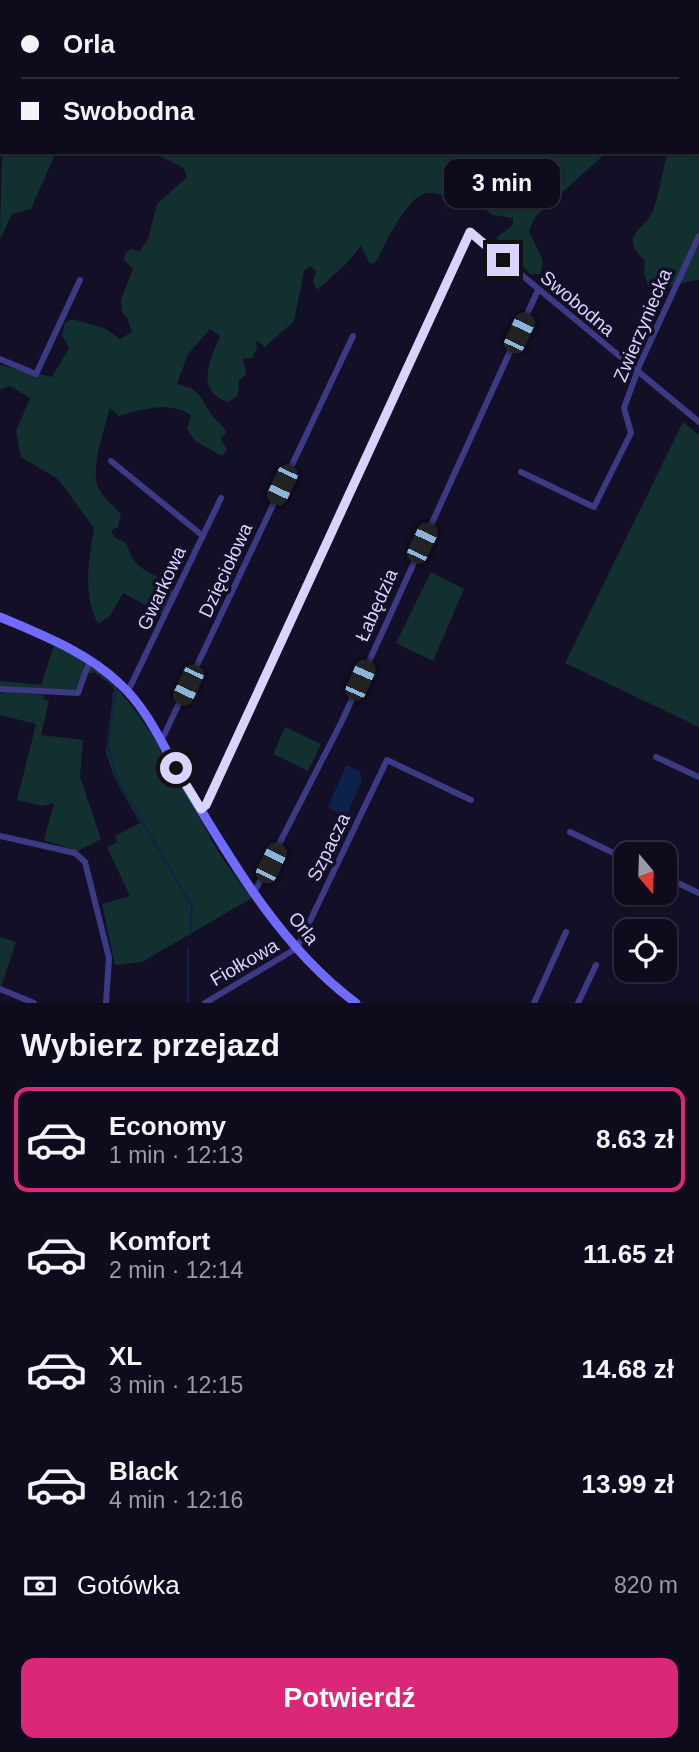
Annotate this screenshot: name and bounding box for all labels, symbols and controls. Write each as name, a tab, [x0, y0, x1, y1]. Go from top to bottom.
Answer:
text: Orla	[63, 29, 115, 59]
text: Swobodna	[63, 96, 194, 126]
callout: 3 min	[445, 159, 561, 208]
text: 3 min	[472, 170, 532, 196]
route end	[487, 244, 519, 276]
street label: Zwierzyniecka	[609, 265, 676, 385]
street label: Swobodna	[537, 266, 619, 341]
car	[501, 310, 538, 356]
car	[264, 462, 301, 508]
street label: Dzięciołowa	[195, 519, 257, 621]
car	[404, 520, 441, 566]
street label: Gwarkowa	[133, 543, 190, 633]
street label: Łabędzia	[351, 565, 402, 645]
car	[342, 657, 379, 703]
car	[170, 662, 207, 708]
route start	[160, 752, 192, 784]
street label: Szpacza	[303, 809, 354, 885]
car	[253, 840, 290, 886]
north arrow	[614, 842, 677, 905]
map controls	[614, 842, 677, 982]
street label: Orla	[284, 908, 323, 949]
button: locate	[614, 919, 677, 982]
street label: Fiołkowa	[207, 934, 282, 990]
text: Wybierz przejazd	[21, 1027, 280, 1063]
icon: car	[25, 1108, 88, 1171]
text: Economy	[109, 1111, 226, 1141]
text: 8.63 zł	[596, 1124, 674, 1154]
text: 1 min · 12:13	[109, 1142, 243, 1168]
icon: car	[25, 1223, 88, 1286]
text: Komfort	[109, 1226, 210, 1256]
text: 11.65 zł	[583, 1239, 674, 1269]
text: 2 min · 12:14	[109, 1257, 243, 1283]
icon: car	[25, 1338, 88, 1401]
text: XL	[109, 1341, 142, 1371]
text: 14.68 zł	[581, 1354, 674, 1384]
text: 3 min · 12:15	[109, 1372, 243, 1398]
icon: car	[25, 1453, 88, 1516]
text: Black	[109, 1456, 178, 1486]
text: 13.99 zł	[581, 1469, 674, 1499]
text: 4 min · 12:16	[109, 1487, 243, 1513]
icon: cash	[21, 1567, 59, 1605]
text: Gotówka	[77, 1570, 180, 1600]
text: 820 m	[614, 1572, 678, 1598]
button: Potwierdź	[21, 1658, 678, 1738]

